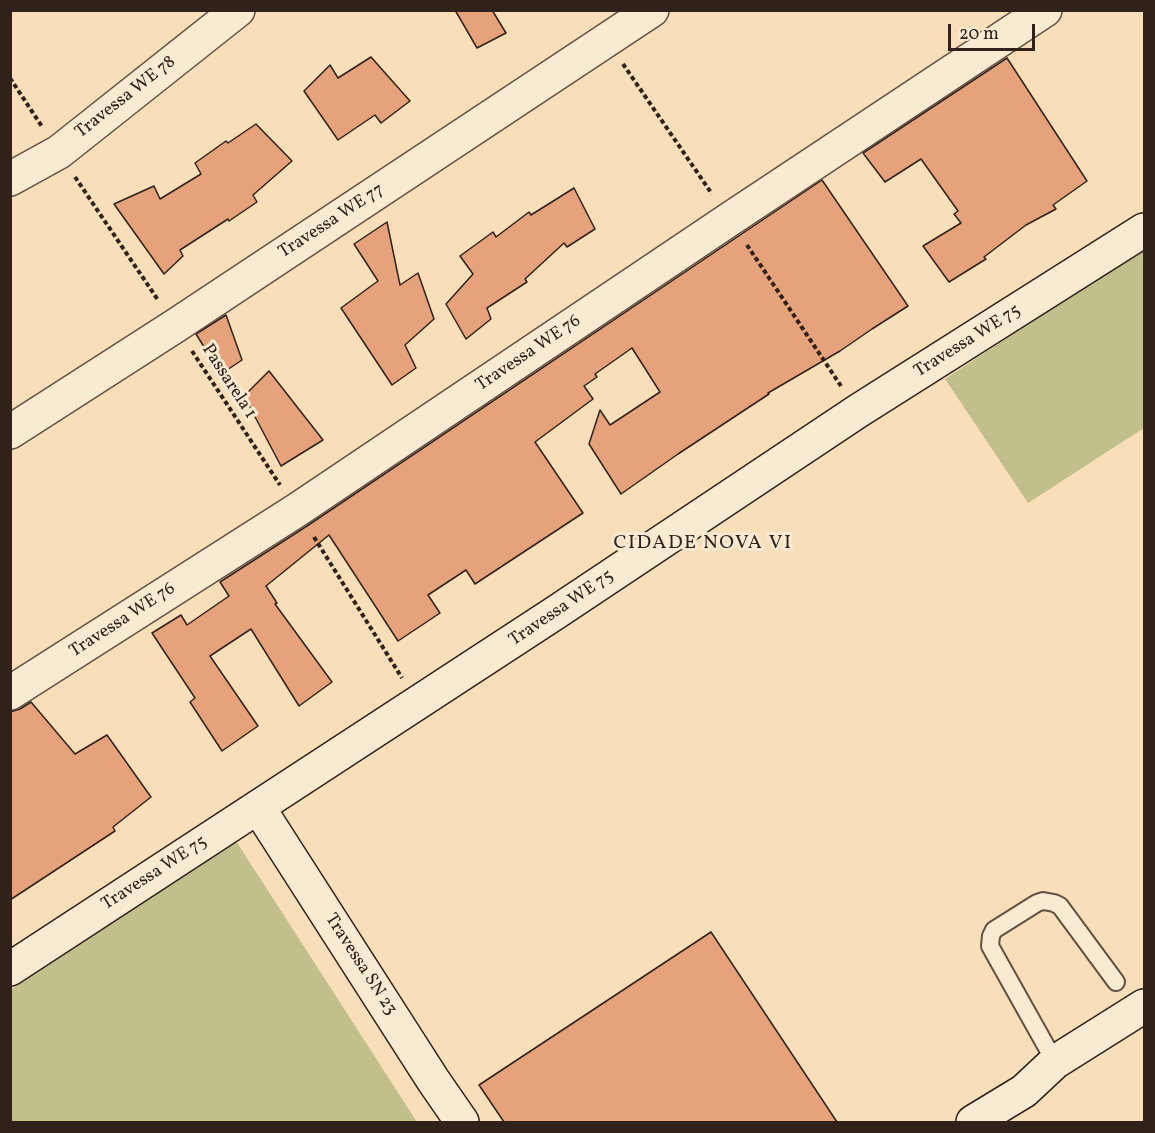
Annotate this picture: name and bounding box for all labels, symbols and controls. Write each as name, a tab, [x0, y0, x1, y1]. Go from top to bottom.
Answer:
scale bar	[951, 12, 1038, 50]
text: 20 m	[959, 22, 999, 47]
street label: Travessa WE 78	[72, 52, 180, 144]
street label: Travessa WE 77	[275, 180, 389, 264]
street label: Travessa WE 75	[911, 301, 1025, 383]
street label: Travessa WE 76	[472, 311, 586, 397]
street label: Passarela 1	[196, 341, 260, 423]
district label: CIDADE NOVA VI	[613, 532, 793, 556]
street label: Travessa WE 75	[506, 566, 618, 652]
street label: Travessa WE 76	[66, 579, 180, 663]
street label: Travessa WE 75	[98, 832, 212, 916]
street label: Travessa SN 23	[319, 910, 401, 1020]

